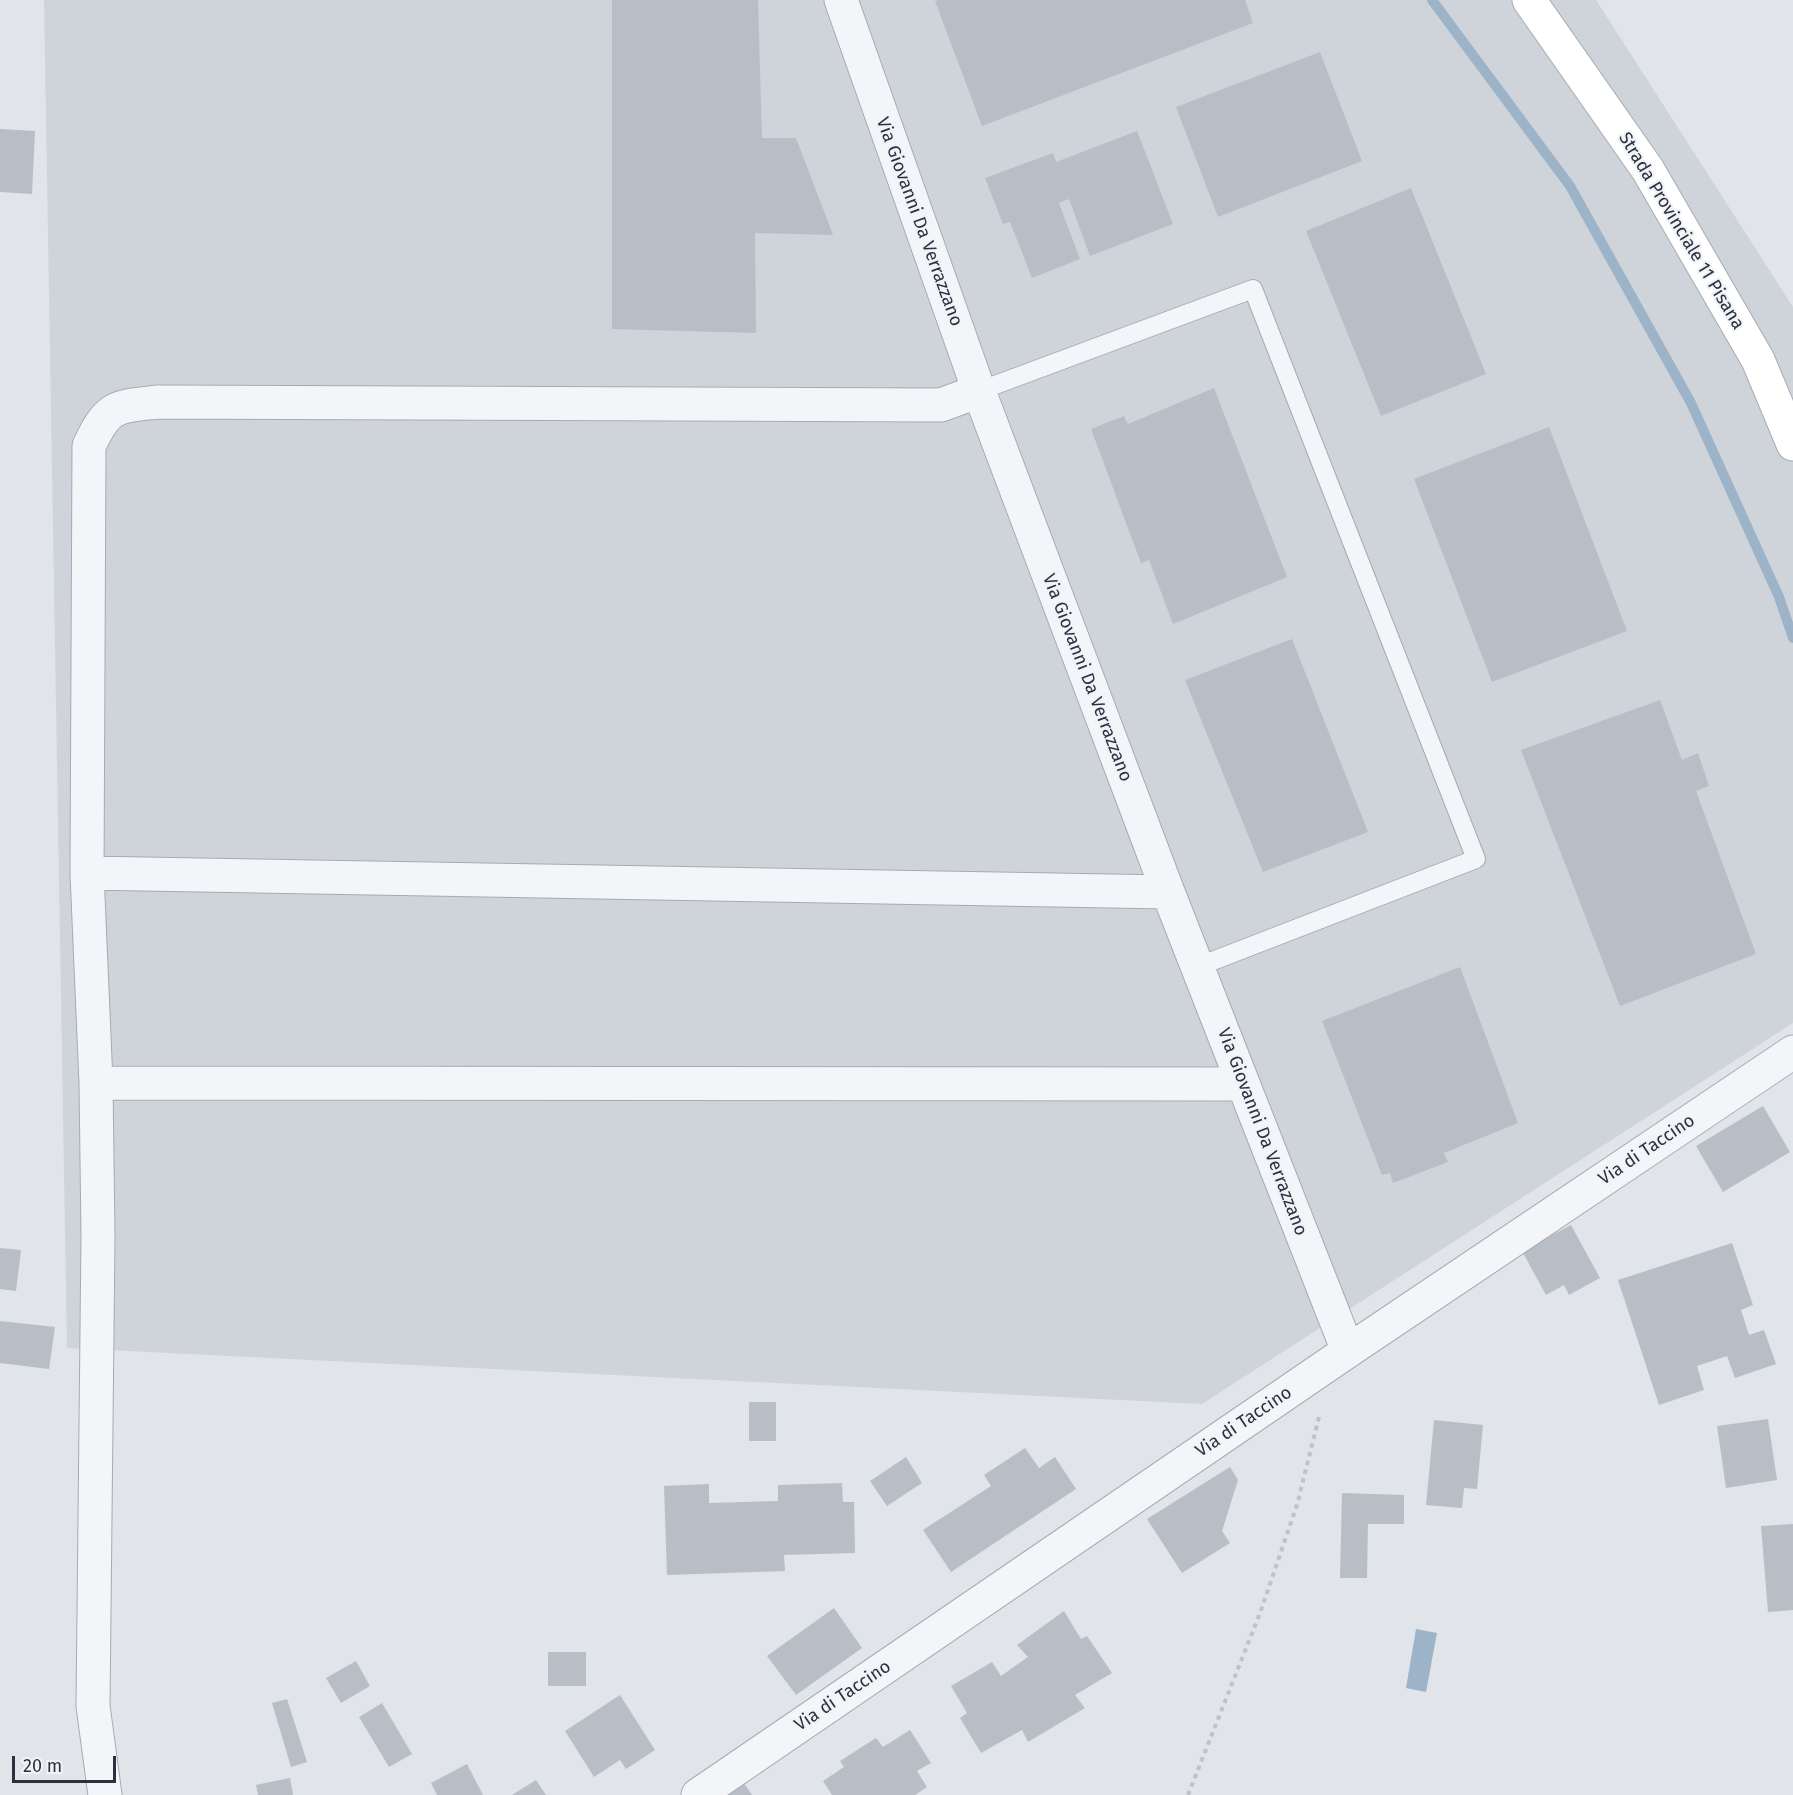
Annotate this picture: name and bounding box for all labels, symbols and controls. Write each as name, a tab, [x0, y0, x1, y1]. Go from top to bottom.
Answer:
street label: Via Giovanni Da Verrazzano	[871, 115, 967, 329]
street label: Strada Provinciale 11 Pisana	[1613, 128, 1749, 334]
street label: Via Giovanni Da Verrazzano	[1037, 571, 1137, 785]
street label: Via Giovanni Da Verrazzano	[1212, 1025, 1312, 1239]
street label: Via di Taccino	[1595, 1110, 1699, 1190]
street label: Via di Taccino	[1192, 1382, 1296, 1462]
street label: Via di Taccino	[791, 1656, 895, 1736]
scale bar	[15, 1744, 118, 1782]
text: 20 m	[23, 1755, 62, 1777]

